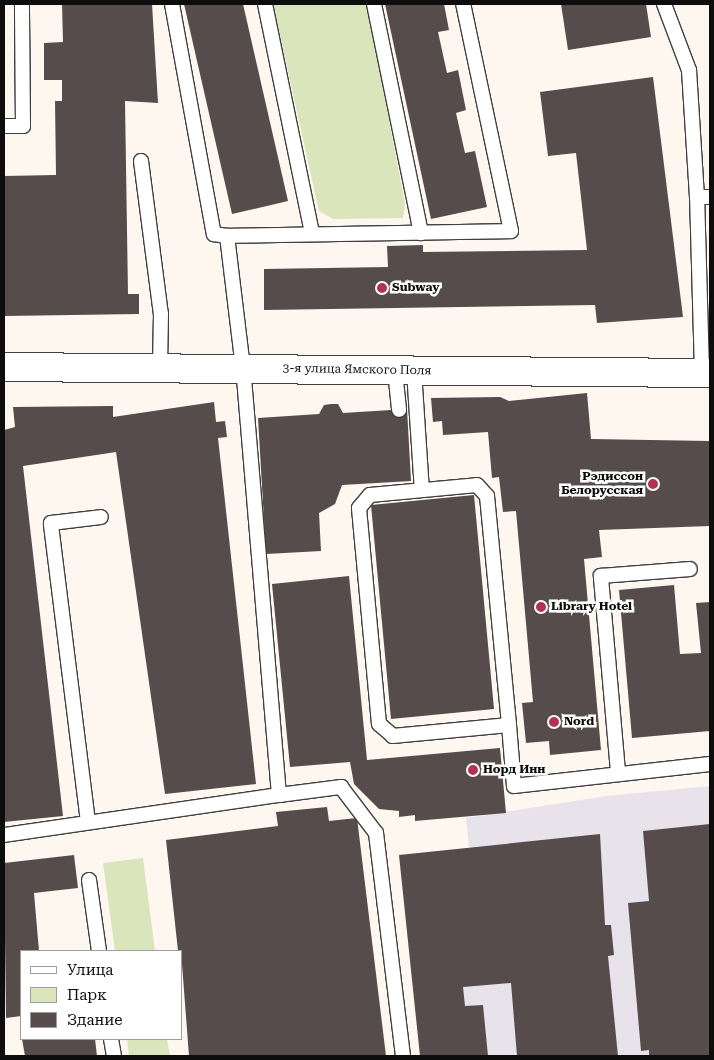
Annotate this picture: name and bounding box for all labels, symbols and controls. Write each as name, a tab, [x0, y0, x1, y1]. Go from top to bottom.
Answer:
place label: Subway	[392, 281, 439, 295]
marker: Subway	[376, 282, 388, 294]
street label: 3-я улица Ямского Поля	[282, 362, 432, 378]
place label: Рэдиссон Белорусская	[561, 470, 643, 498]
marker: Рэдиссон Белорусская	[647, 478, 659, 490]
place label: Library Hotel	[551, 600, 632, 614]
marker: Library Hotel	[535, 601, 547, 613]
place label: Nord	[564, 715, 594, 729]
marker: Nord	[548, 716, 560, 728]
place label: Норд Инн	[483, 763, 545, 777]
marker: Норд Инн	[467, 764, 479, 776]
legend	[20, 950, 182, 1040]
text: Улица	[67, 961, 113, 979]
text: Парк	[67, 986, 107, 1004]
text: Здание	[67, 1011, 123, 1029]

